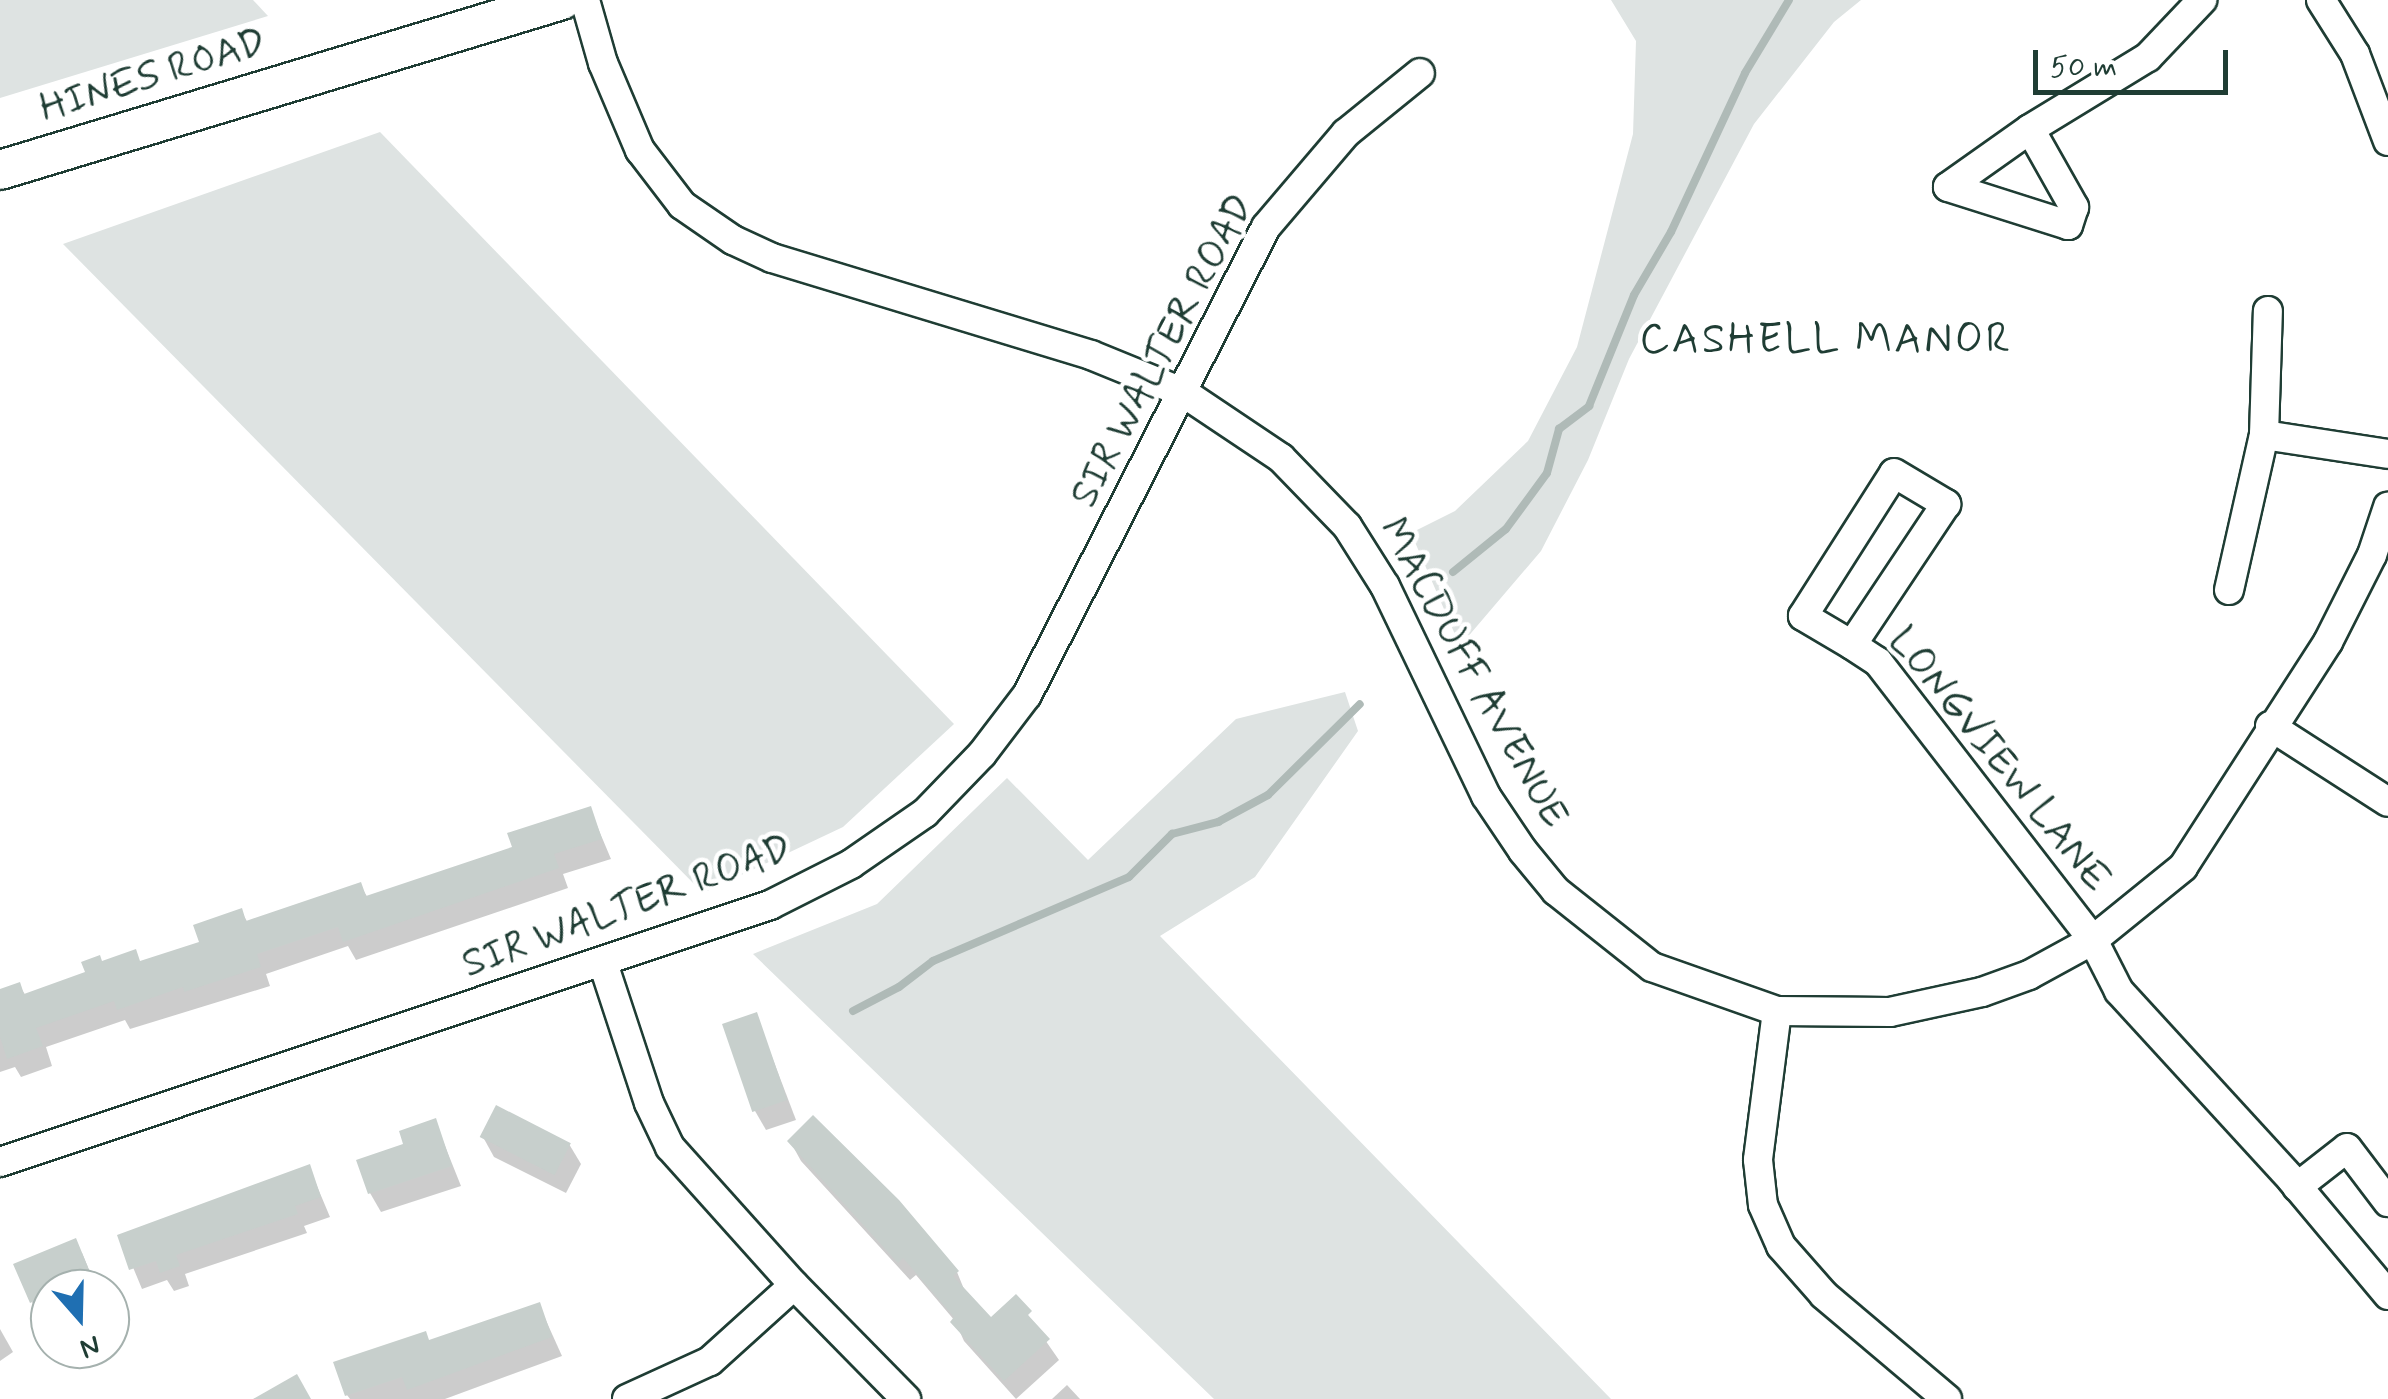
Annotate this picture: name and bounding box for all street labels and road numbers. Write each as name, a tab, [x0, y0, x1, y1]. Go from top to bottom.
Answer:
street label: HINES ROAD	[33, 19, 273, 133]
street label: SIR WALTER ROAD	[1060, 186, 1266, 516]
street label: MACDUFF AVENUE	[1367, 508, 1579, 838]
street label: LONGVIEW LANE	[1878, 618, 2120, 902]
street label: SIR WALTER ROAD	[456, 825, 798, 989]

